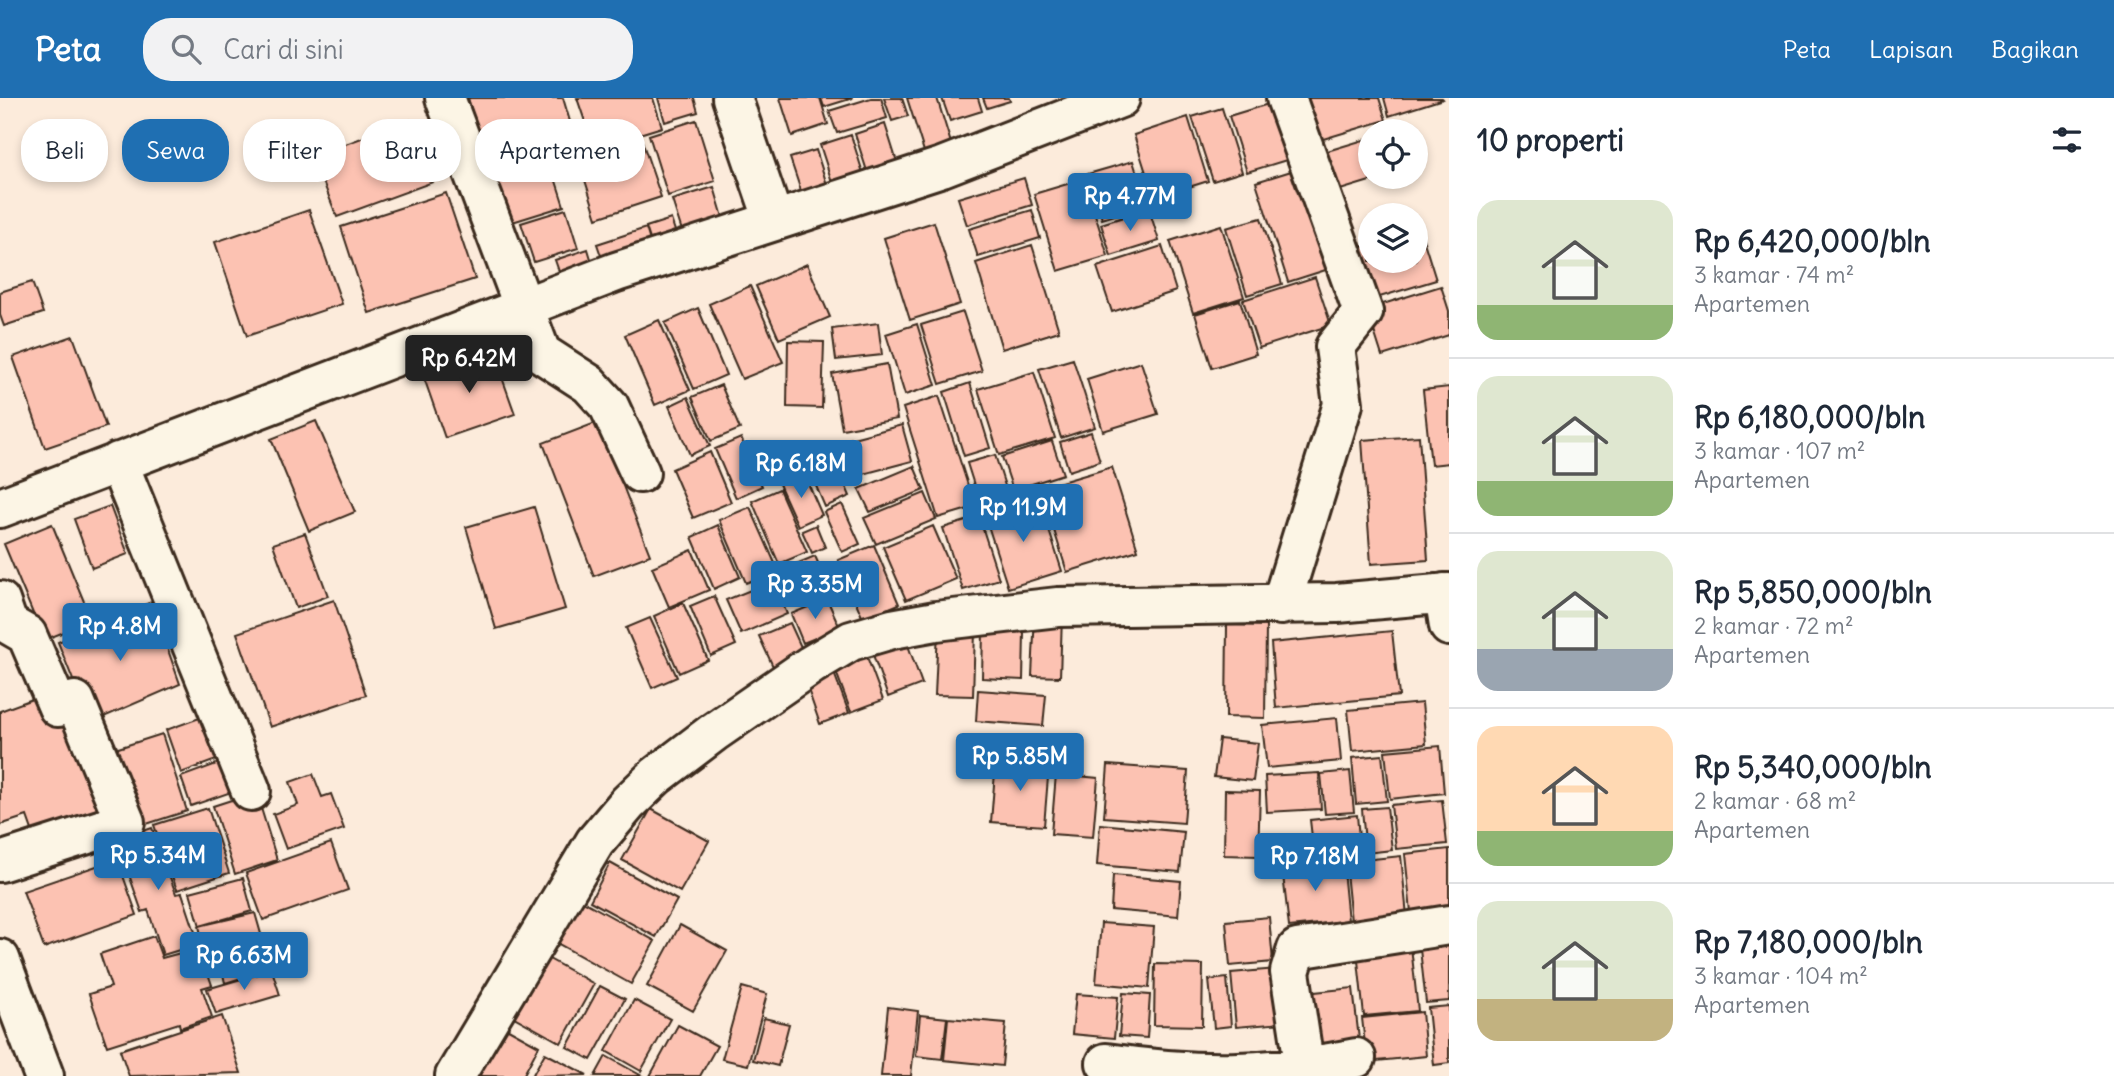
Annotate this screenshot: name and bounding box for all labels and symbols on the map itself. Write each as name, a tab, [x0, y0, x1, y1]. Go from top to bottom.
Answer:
pin: Rp 4.77M	[1058, 174, 1202, 233]
pin: Rp 6.42M	[397, 336, 541, 395]
pin: Rp 6.18M	[729, 440, 873, 500]
pin: Rp 11.9M	[951, 484, 1095, 544]
pin: Rp 3.35M	[743, 561, 887, 621]
pin: Rp 4.8M	[55, 603, 185, 663]
pin: Rp 5.85M	[948, 734, 1092, 793]
pin: Rp 5.34M	[86, 832, 230, 892]
pin: Rp 7.18M	[1243, 834, 1387, 893]
pin: Rp 6.63M	[172, 932, 316, 992]

